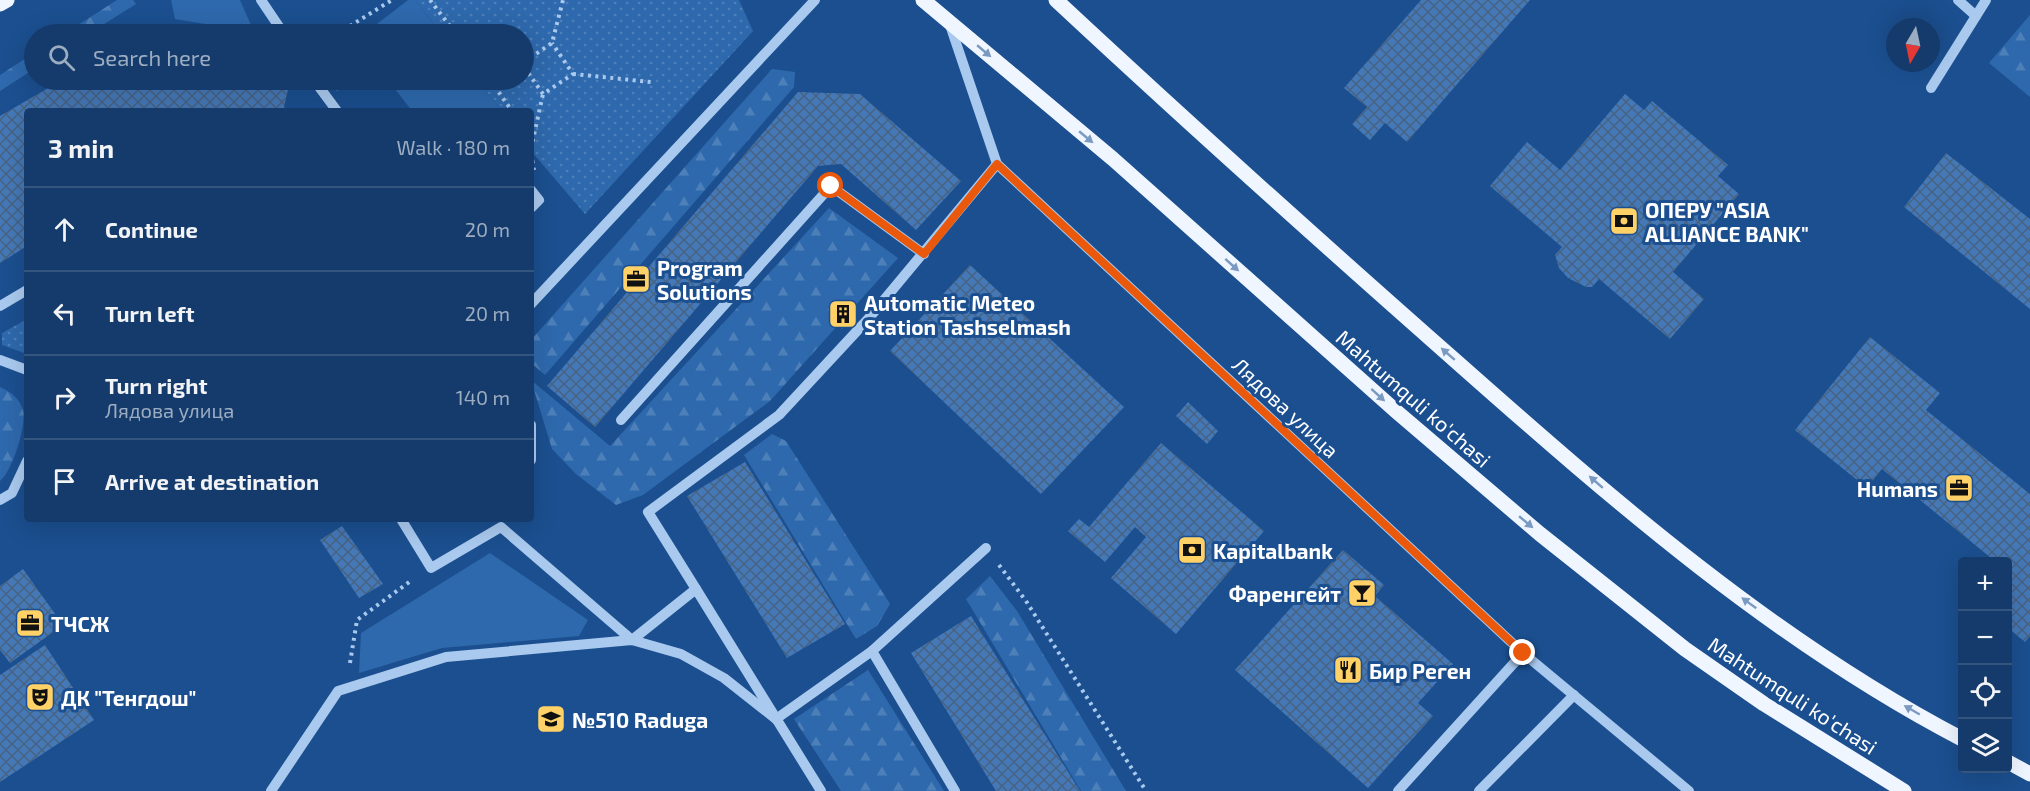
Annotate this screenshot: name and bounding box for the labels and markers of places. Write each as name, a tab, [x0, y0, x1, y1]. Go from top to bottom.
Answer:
place label: ОПЕРУ "ASIA ALLIANCE BANK"	[1645, 197, 1809, 246]
bank icon: ОПЕРУ "ASIA ALLIANCE BANK"	[1608, 205, 1640, 237]
place label: Program Solutions	[657, 255, 752, 304]
office icon: Program Solutions	[620, 263, 652, 295]
place label: Automatic Meteo Station Tashselmash	[864, 290, 1071, 339]
building icon: Automatic Meteo Station Tashselmash	[827, 298, 859, 330]
office icon: Humans	[1943, 472, 1975, 504]
place label: Humans	[1857, 476, 1938, 501]
bank icon: Kapitalbank	[1176, 534, 1208, 566]
place label: Kapitalbank	[1213, 538, 1333, 563]
bar icon: Фаренгейт	[1346, 577, 1378, 609]
place label: Фаренгейт	[1229, 581, 1341, 606]
office icon: ТЧСЖ	[14, 607, 46, 639]
place label: ТЧСЖ	[51, 611, 110, 636]
restaurant icon: Бир Реген	[1332, 654, 1364, 686]
place label: Бир Реген	[1369, 658, 1471, 683]
theatre icon: ДК "Тенгдош"	[24, 681, 56, 713]
place label: ДК "Тенгдош"	[61, 685, 196, 710]
school or university icon: №510 Raduga	[535, 703, 567, 735]
place label: №510 Raduga	[572, 707, 708, 732]

